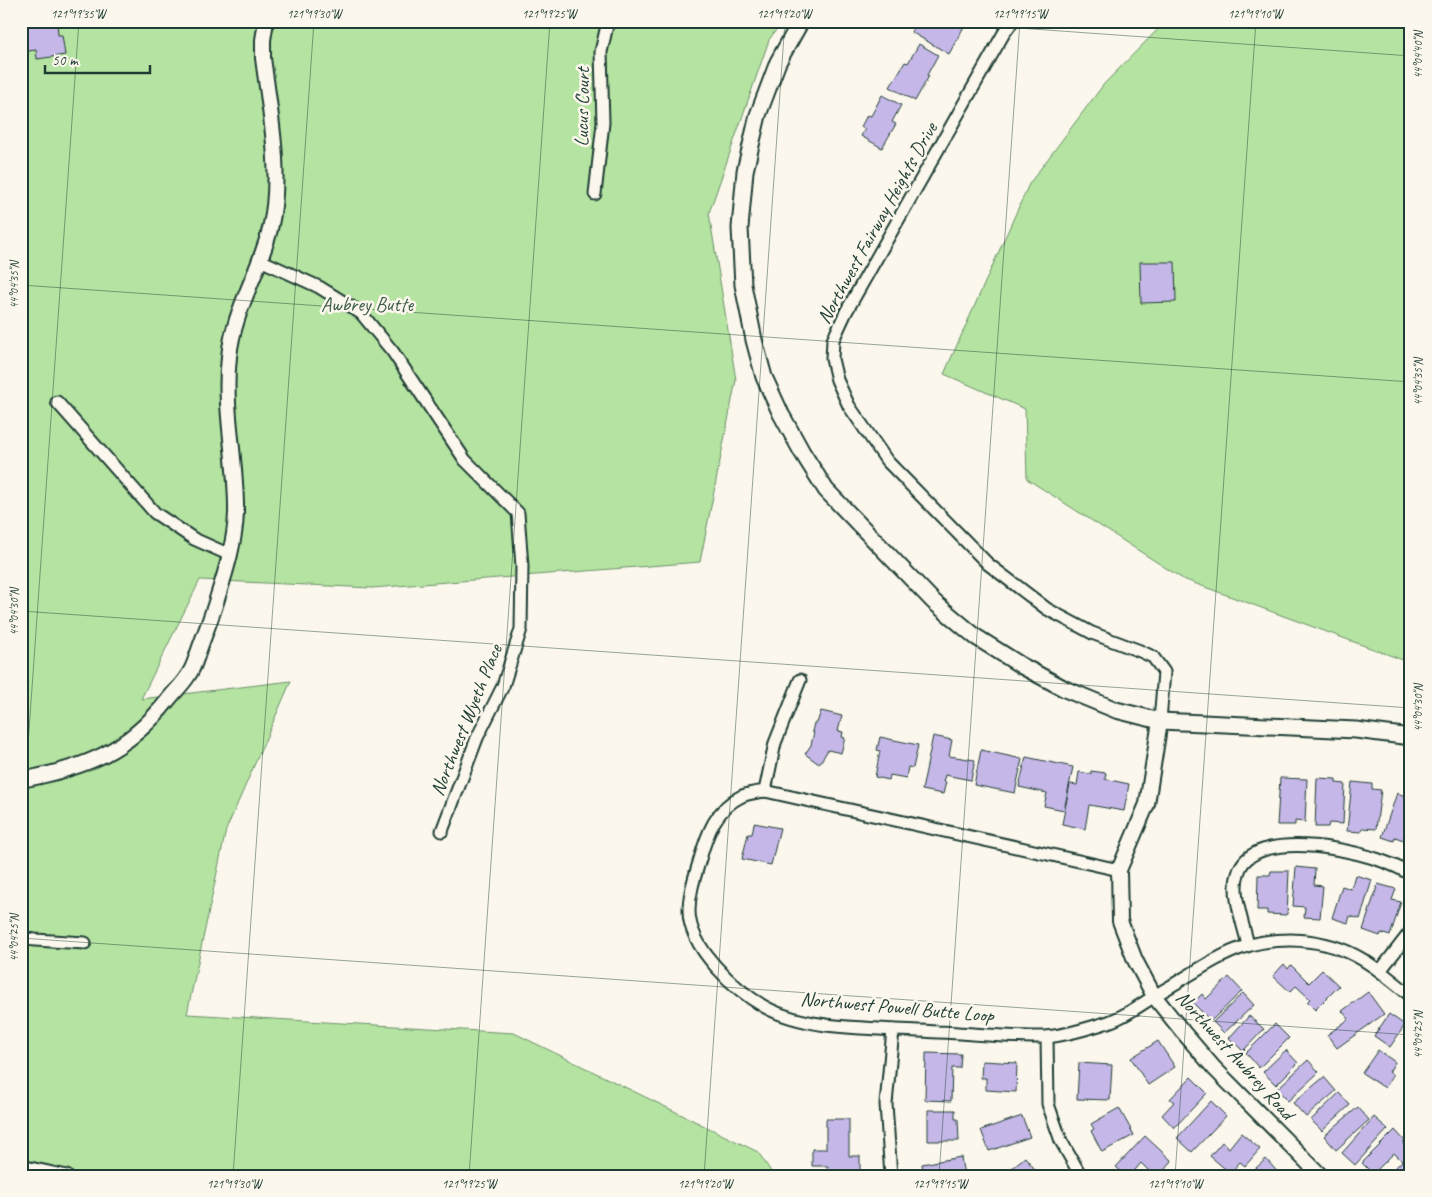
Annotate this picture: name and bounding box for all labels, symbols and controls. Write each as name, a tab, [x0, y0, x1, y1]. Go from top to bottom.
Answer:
text: 121°19'35"W	[51, 6, 107, 22]
text: 121°19'30"W	[287, 6, 343, 22]
text: 121°19'25"W	[522, 6, 578, 22]
text: 121°19'20"W	[757, 6, 813, 22]
text: 121°19'15"W	[993, 6, 1049, 22]
text: 121°19'10"W	[1228, 6, 1284, 22]
text: 44°04'40"N	[1410, 30, 1426, 79]
scale bar	[45, 42, 150, 74]
text: 50 m	[52, 51, 79, 70]
street label: Lucus Court	[569, 65, 595, 147]
street label: Northwest Fairway Heights Drive	[811, 117, 944, 328]
text: 44°04'35"N	[6, 260, 22, 309]
park label: Awbrey Butte	[321, 292, 414, 317]
text: 44°04'35"N	[1410, 357, 1426, 406]
text: 44°04'30"N	[6, 587, 22, 636]
street label: Northwest Wyeth Place	[424, 639, 508, 799]
text: 44°04'30"N	[1410, 683, 1426, 732]
text: 44°04'25"N	[6, 913, 22, 962]
street label: Northwest Awbrey Road	[1170, 985, 1302, 1127]
street label: Northwest Powell Butte Loop	[799, 986, 996, 1028]
text: 44°04'25"N	[1410, 1010, 1426, 1059]
text: 121°19'30"W	[207, 1176, 263, 1192]
text: 121°19'25"W	[442, 1176, 498, 1192]
text: 121°19'20"W	[678, 1176, 734, 1192]
text: 121°19'15"W	[913, 1176, 969, 1192]
text: 121°19'10"W	[1148, 1176, 1204, 1192]

